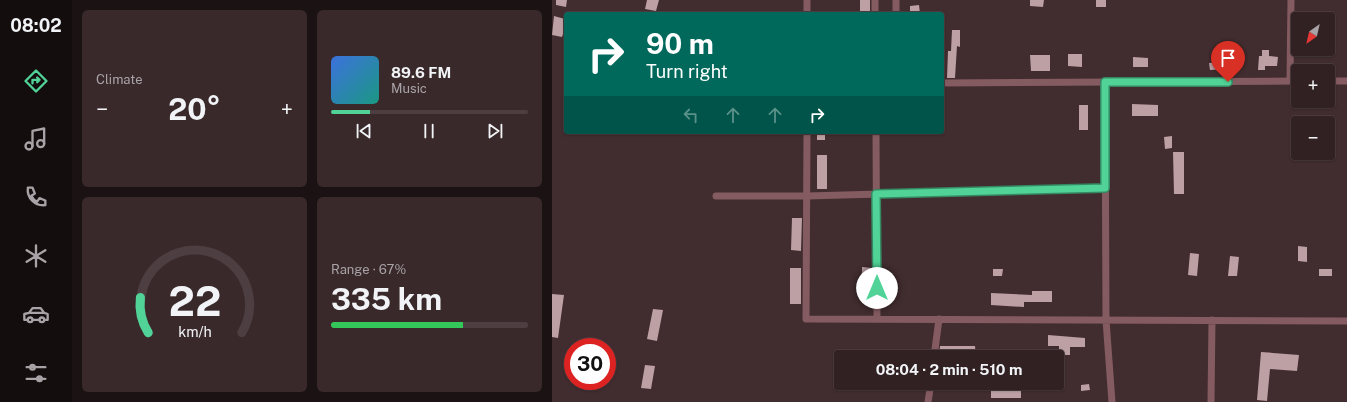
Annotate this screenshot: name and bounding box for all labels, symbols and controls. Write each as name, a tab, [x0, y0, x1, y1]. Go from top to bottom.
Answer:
north arrow	[1291, 12, 1335, 56]
map controls	[1291, 12, 1335, 160]
text: 08:02	[10, 15, 62, 36]
text: 90 m	[646, 27, 714, 60]
icon: right	[580, 28, 632, 80]
pin	[1211, 41, 1245, 82]
icon: arrive	[1217, 47, 1239, 69]
text: Turn right	[646, 61, 728, 82]
text: 89.6 FM	[391, 64, 451, 81]
button: +	[1291, 64, 1335, 108]
icon: directions	[22, 67, 50, 95]
text: Climate	[96, 72, 143, 87]
text: Music	[391, 81, 427, 96]
text: 20°	[168, 91, 221, 127]
text: −	[96, 96, 108, 122]
text: +	[281, 96, 293, 122]
icon: left	[680, 104, 702, 126]
icon: ahead	[722, 104, 744, 126]
icon: ahead	[764, 104, 786, 126]
icon: right	[806, 104, 828, 126]
button: −	[1291, 116, 1335, 160]
icon: previous	[353, 120, 375, 142]
icon: pause	[418, 120, 440, 142]
icon: next	[484, 120, 506, 142]
icon: music	[22, 125, 50, 153]
icon: phone	[22, 183, 50, 211]
icon: climate	[22, 242, 50, 270]
text: Range · 67%	[331, 262, 406, 277]
position arrow	[856, 267, 898, 309]
text: 22	[168, 275, 221, 324]
text: 335 km	[331, 281, 442, 317]
icon: car	[22, 300, 50, 328]
text: km/h	[178, 322, 211, 339]
speed limit sign: 30	[564, 338, 616, 390]
icon: filters	[22, 359, 50, 387]
text: 08:04 · 2 min · 510 m	[876, 361, 1022, 378]

